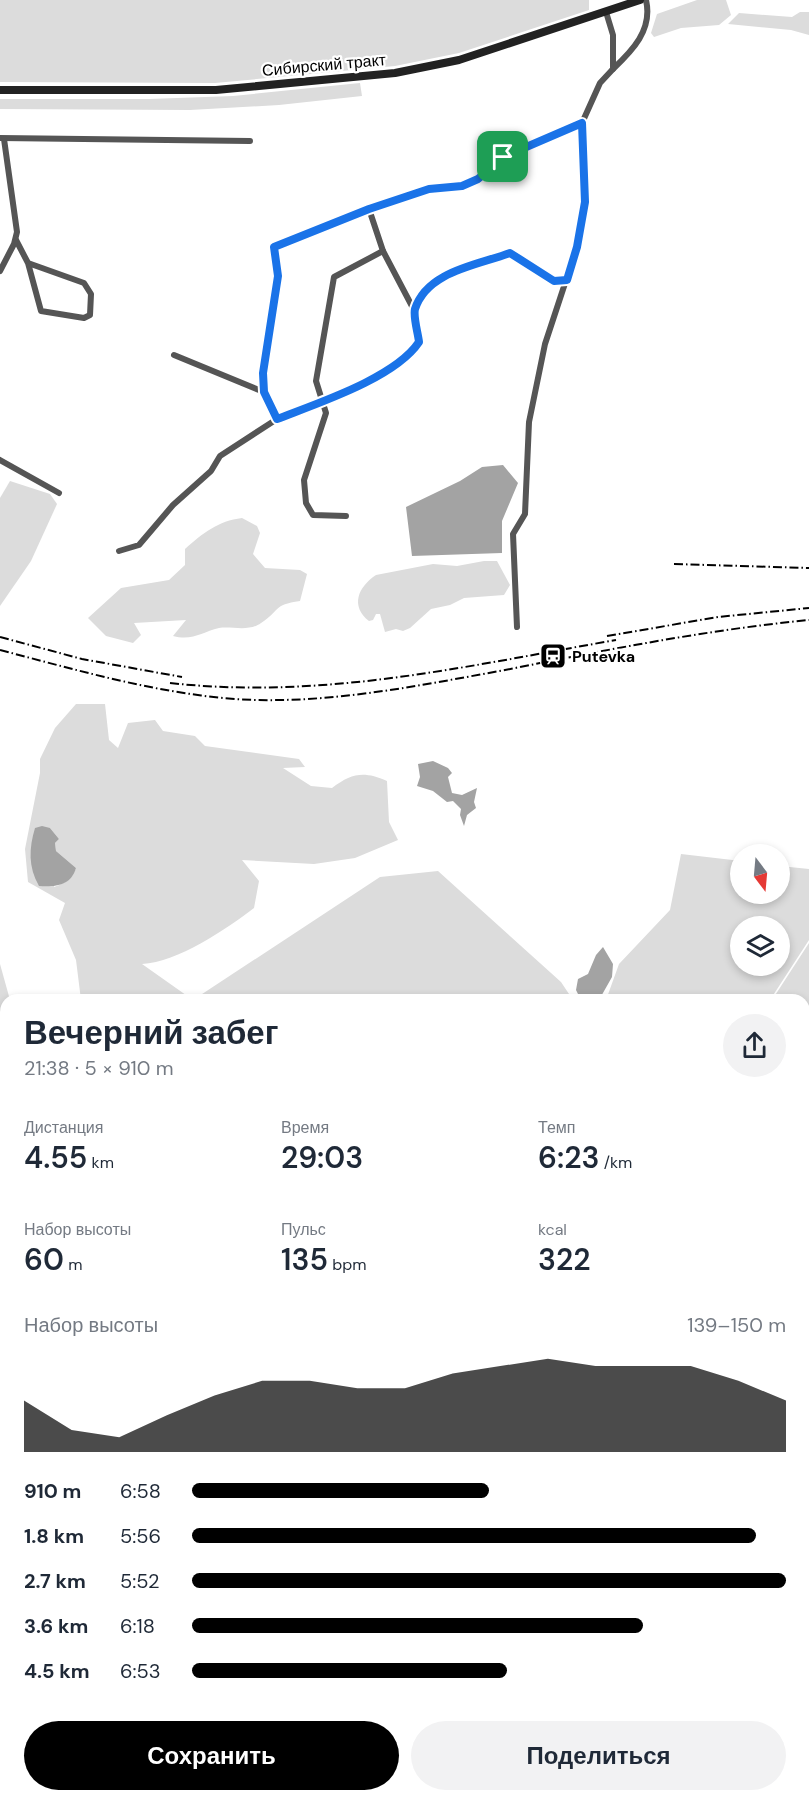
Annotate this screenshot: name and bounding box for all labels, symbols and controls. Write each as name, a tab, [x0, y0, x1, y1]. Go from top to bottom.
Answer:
street label: Сибирский тракт	[261, 49, 387, 81]
pin	[477, 131, 528, 182]
icon: arrive	[486, 140, 519, 173]
station icon: Putevka	[538, 641, 568, 671]
place label: Putevka	[572, 646, 635, 667]
north arrow	[730, 844, 790, 904]
map controls	[730, 844, 790, 976]
button: layers	[730, 916, 790, 976]
text: Вечерний забег	[24, 1011, 278, 1054]
button: share	[723, 1014, 786, 1077]
text: 21:38 · 5 × 910 m	[24, 1055, 174, 1081]
text: Дистанция	[24, 1117, 103, 1138]
text: Время	[281, 1117, 329, 1138]
text: Темп	[538, 1117, 575, 1138]
text: 4.55	[24, 1138, 87, 1177]
text: 29:03	[281, 1138, 363, 1177]
text: 6:23	[538, 1138, 599, 1177]
text: km	[87, 1152, 114, 1173]
text: /km	[599, 1152, 632, 1173]
text: Набор высоты	[24, 1219, 131, 1240]
text: Пульс	[281, 1219, 326, 1240]
text: kcal	[538, 1219, 567, 1240]
text: 60	[24, 1240, 64, 1279]
text: 135	[281, 1240, 328, 1279]
text: 322	[538, 1240, 591, 1279]
text: m	[64, 1254, 82, 1275]
text: bpm	[328, 1254, 367, 1275]
text: Набор высоты	[24, 1312, 158, 1338]
text: 139–150 m	[687, 1312, 786, 1338]
text: 910 m	[24, 1478, 81, 1504]
text: 6:58	[120, 1478, 161, 1504]
text: 1.8 km	[24, 1523, 84, 1549]
text: 5:56	[120, 1523, 161, 1549]
text: 2.7 km	[24, 1568, 86, 1594]
text: 5:52	[120, 1568, 160, 1594]
text: 3.6 km	[24, 1613, 88, 1639]
text: 6:18	[120, 1613, 155, 1639]
text: 4.5 km	[24, 1658, 90, 1684]
text: 6:53	[120, 1658, 161, 1684]
button: Сохранить	[24, 1721, 399, 1790]
button: Поделиться	[411, 1721, 786, 1790]

